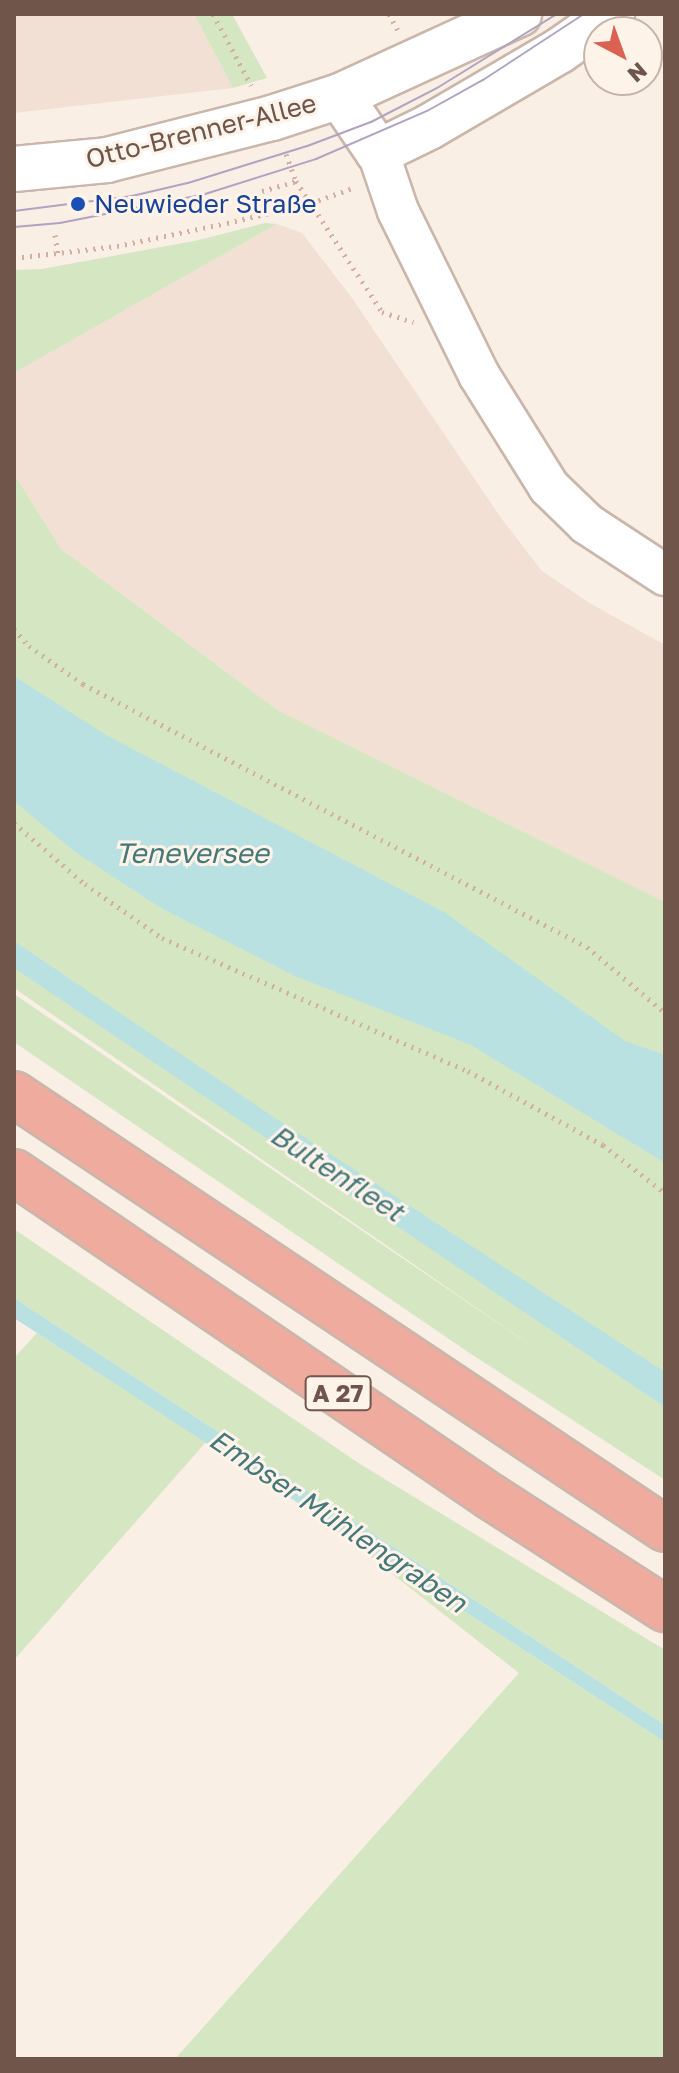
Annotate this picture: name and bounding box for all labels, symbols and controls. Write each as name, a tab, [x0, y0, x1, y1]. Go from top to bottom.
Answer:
north arrow	[583, 16, 663, 96]
text: N	[623, 57, 653, 89]
street label: Otto-Brenner-Allee	[82, 87, 320, 175]
place label: Neuwieder Straße	[94, 188, 317, 220]
marker: Neuwieder Straße	[69, 195, 87, 213]
water label: Teneversee	[115, 836, 269, 870]
water label: Bultenfleet	[264, 1118, 410, 1228]
road number: A 27	[304, 1373, 372, 1413]
water label: Embser Mühlengraben	[203, 1422, 473, 1620]

